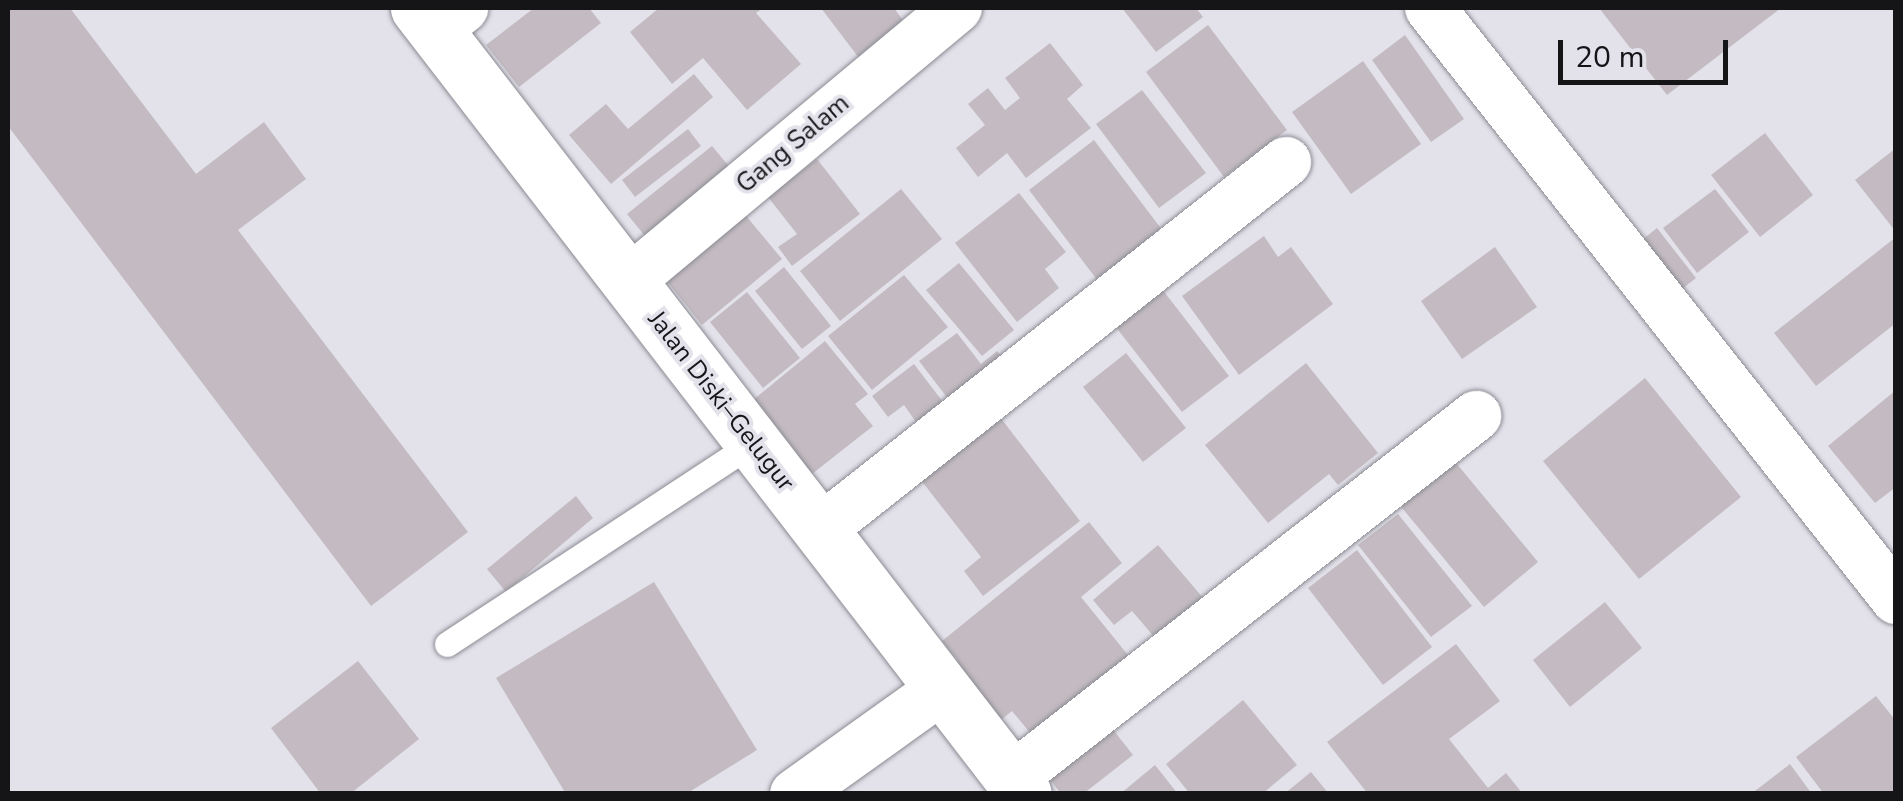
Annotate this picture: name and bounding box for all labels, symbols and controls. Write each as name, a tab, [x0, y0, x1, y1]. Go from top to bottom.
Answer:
scale bar	[1563, 20, 1733, 82]
text: 20 m	[1575, 37, 1644, 78]
street label: Gang Salam	[731, 88, 855, 200]
street label: Jalan Diski–Gelugur	[641, 305, 801, 497]

